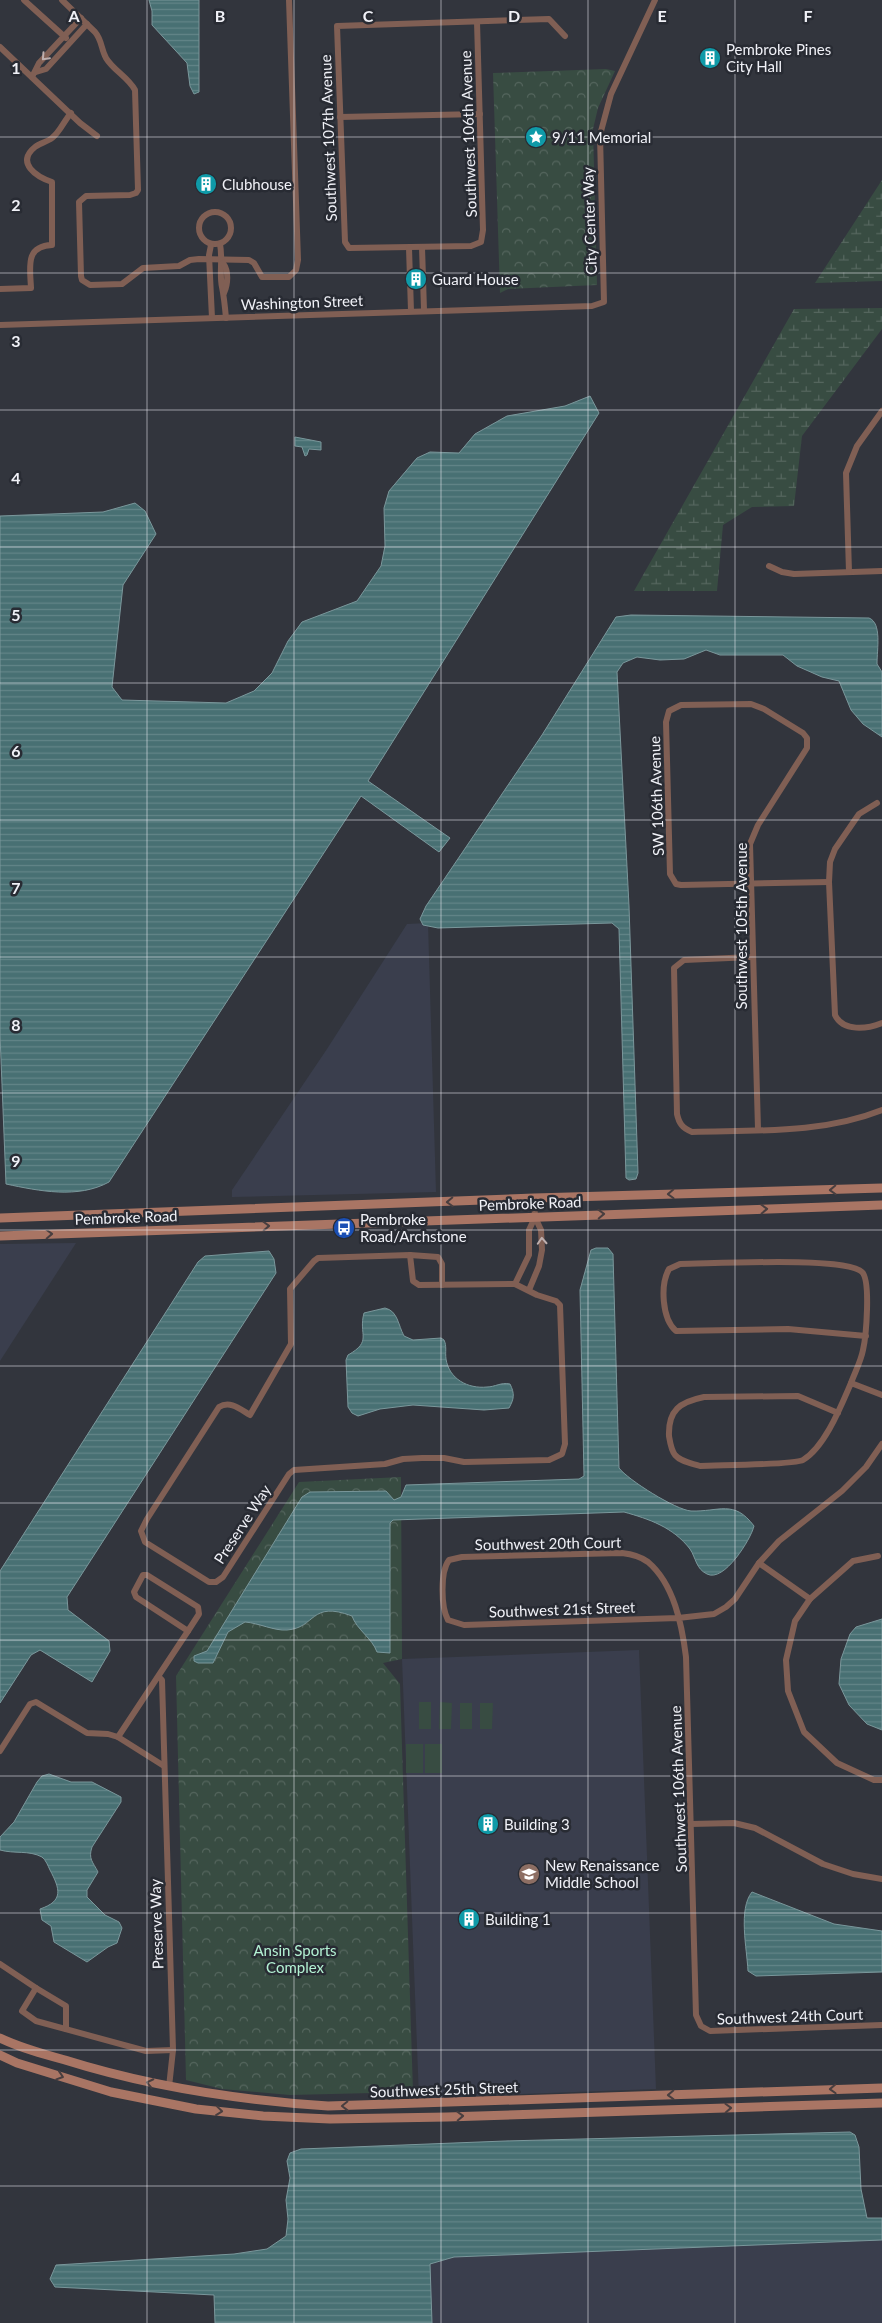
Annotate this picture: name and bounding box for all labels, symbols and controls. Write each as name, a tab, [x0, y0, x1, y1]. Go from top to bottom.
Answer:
text: A	[67, 6, 80, 25]
text: B	[215, 6, 225, 25]
text: C	[363, 6, 374, 25]
text: D	[508, 6, 520, 25]
text: E	[657, 6, 667, 25]
text: F	[803, 6, 813, 25]
place label: Pembroke Pines City Hall	[726, 40, 831, 75]
building icon: Pembroke Pines City Hall	[698, 46, 722, 70]
street label: Southwest 106th Avenue	[456, 50, 480, 218]
one-way arrow	[42, 51, 51, 60]
street label: Southwest 107th Avenue	[316, 54, 340, 222]
text: 1	[11, 58, 21, 77]
place icon: 9/11 Memorial	[524, 125, 548, 149]
place label: 9/11 Memorial	[552, 128, 651, 146]
street label: City Center Way	[578, 166, 600, 275]
building icon: Clubhouse	[194, 172, 218, 196]
place label: Clubhouse	[222, 175, 292, 193]
text: 2	[11, 195, 21, 214]
building icon: Guard House	[404, 267, 428, 291]
place label: Guard House	[432, 270, 519, 288]
street label: Washington Street	[241, 291, 364, 313]
text: 3	[11, 331, 21, 350]
text: 4	[11, 468, 21, 487]
text: 5	[11, 605, 21, 624]
street label: SW 106th Avenue	[645, 736, 667, 856]
text: 6	[11, 741, 21, 760]
street label: Southwest 105th Avenue	[732, 843, 750, 1009]
text: 7	[11, 878, 21, 897]
text: 8	[11, 1015, 21, 1034]
text: 9	[11, 1151, 21, 1170]
one-way arrow	[829, 1185, 837, 1195]
one-way arrow	[667, 1189, 675, 1200]
street label: Pembroke Road	[478, 1192, 582, 1214]
one-way arrow	[446, 1196, 454, 1207]
one-way arrow	[760, 1204, 768, 1214]
street label: Pembroke Road	[74, 1206, 178, 1228]
one-way arrow	[598, 1209, 605, 1219]
place label: Pembroke Road/Archstone	[360, 1210, 467, 1245]
bus stop icon: Pembroke Road/Archstone	[332, 1216, 356, 1240]
one-way arrow	[262, 1221, 270, 1232]
one-way arrow	[45, 1229, 53, 1239]
one-way arrow	[536, 1237, 547, 1245]
street label: Preserve Way	[210, 1481, 274, 1567]
street label: Southwest 20th Court	[475, 1533, 622, 1553]
street label: Southwest 21st Street	[488, 1597, 636, 1621]
street label: Southwest 106th Avenue	[666, 1705, 690, 1873]
building icon: Building 3	[476, 1812, 500, 1836]
place label: Building 3	[504, 1815, 570, 1833]
place label: New Renaissance Middle School	[545, 1856, 659, 1891]
school or university icon: New Renaissance Middle School	[517, 1862, 541, 1886]
street label: Preserve Way	[145, 1878, 167, 1970]
building icon: Building 1	[457, 1907, 481, 1931]
place label: Building 1	[485, 1910, 551, 1928]
park label: Ansin Sports Complex	[253, 1941, 337, 1976]
street label: Southwest 24th Court	[716, 2004, 864, 2028]
one-way arrow	[56, 2071, 64, 2081]
street label: Southwest 25th Street	[369, 2077, 519, 2101]
one-way arrow	[145, 2078, 154, 2089]
one-way arrow	[829, 2084, 837, 2095]
one-way arrow	[667, 2090, 674, 2100]
one-way arrow	[341, 2101, 349, 2111]
one-way arrow	[724, 2102, 732, 2113]
one-way arrow	[215, 2105, 223, 2116]
one-way arrow	[457, 2111, 465, 2122]

